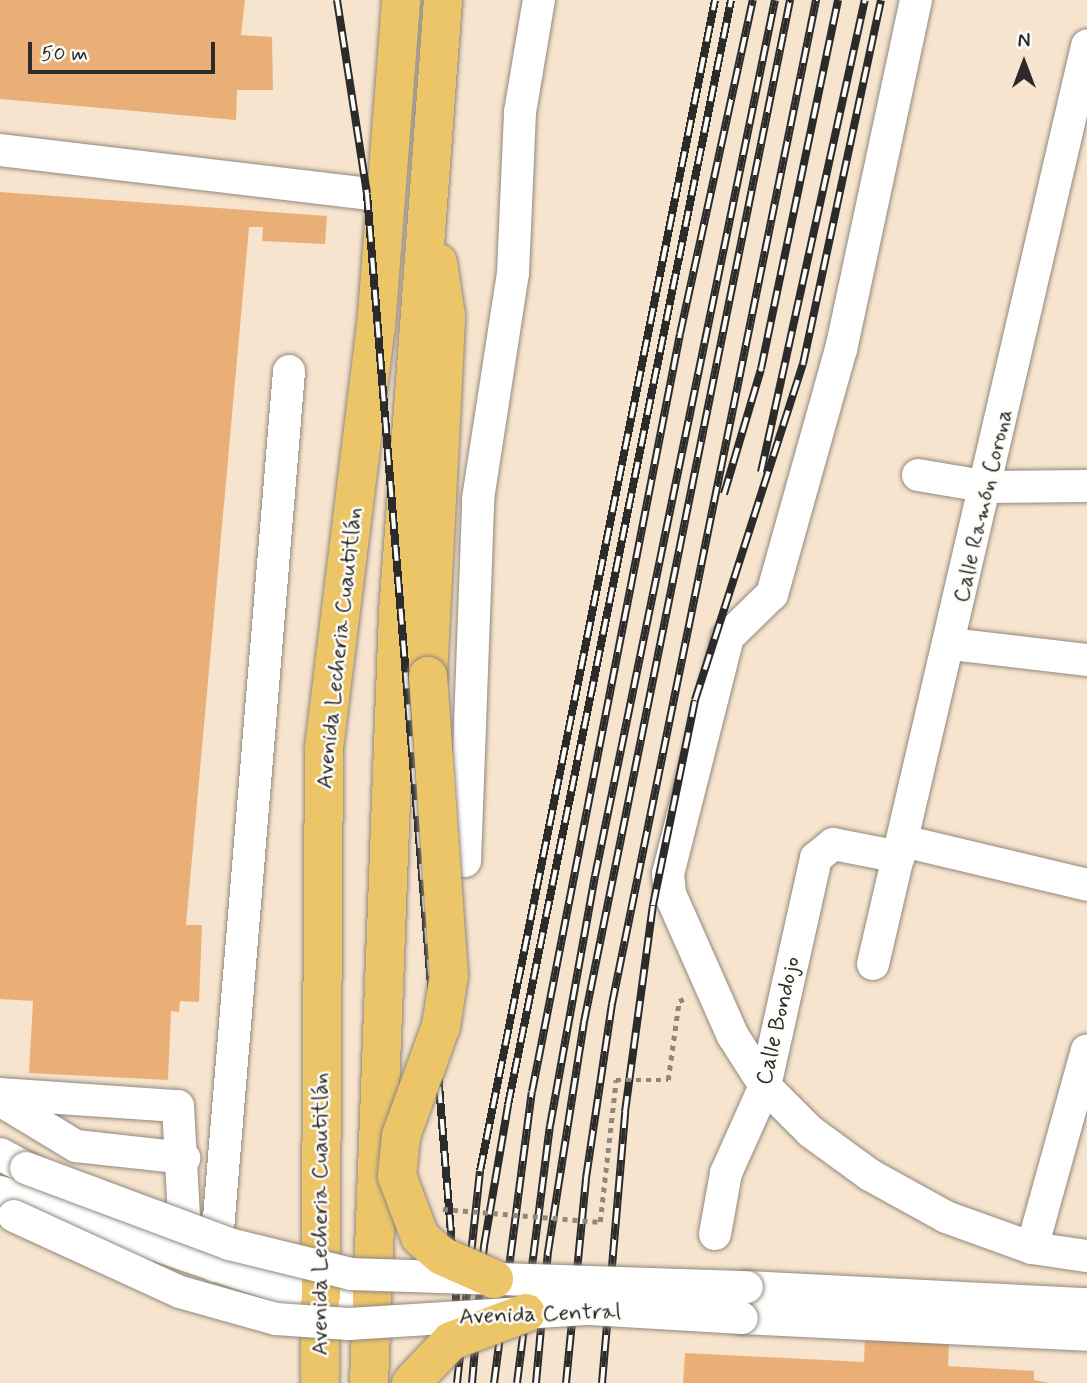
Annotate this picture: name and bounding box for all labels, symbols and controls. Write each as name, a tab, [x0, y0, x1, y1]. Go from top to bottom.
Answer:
scale bar	[32, 28, 219, 72]
north arrow	[989, 28, 1059, 98]
text: N	[1018, 29, 1030, 54]
text: 50 m	[41, 40, 88, 68]
street label: Calle Ramón Corona	[948, 406, 1020, 606]
street label: Avenida Lecheria Cuautitlán	[311, 505, 369, 791]
street label: Calle Bondojo	[751, 954, 807, 1088]
street label: Avenida Lecheria Cuautitlán	[307, 1072, 335, 1356]
street label: Avenida Central	[459, 1298, 621, 1332]

